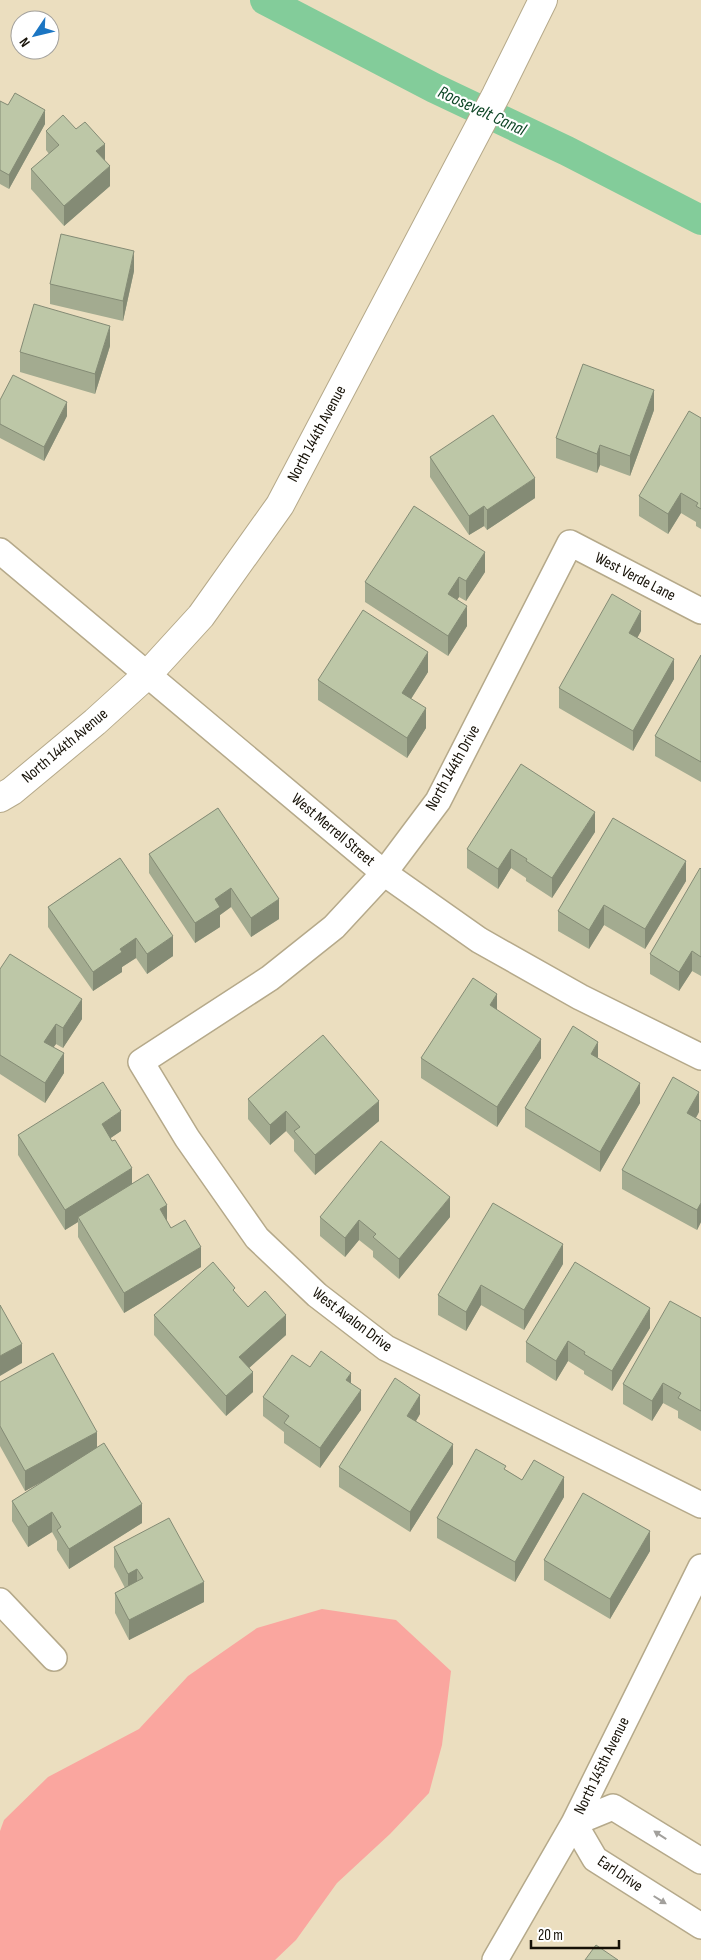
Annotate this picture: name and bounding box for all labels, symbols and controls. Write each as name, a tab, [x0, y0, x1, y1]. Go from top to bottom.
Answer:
north arrow	[10, 10, 60, 60]
text: N	[16, 34, 34, 50]
water label: Roosevelt Canal	[435, 81, 530, 141]
street label: North 144th Avenue	[284, 383, 350, 485]
street label: West Verde Lane	[591, 549, 679, 605]
street label: North 144th Avenue	[18, 705, 112, 787]
street label: North 144th Drive	[422, 722, 484, 814]
street label: West Merrell Street	[287, 790, 379, 871]
street label: West Avalon Drive	[308, 1284, 396, 1356]
street label: North 145th Avenue	[570, 1714, 634, 1818]
one-way arrow	[653, 1830, 667, 1840]
street label: Earl Drive	[594, 1852, 646, 1896]
one-way arrow	[653, 1895, 666, 1905]
scale bar	[531, 1918, 618, 1950]
text: 20 m	[538, 1926, 563, 1945]

